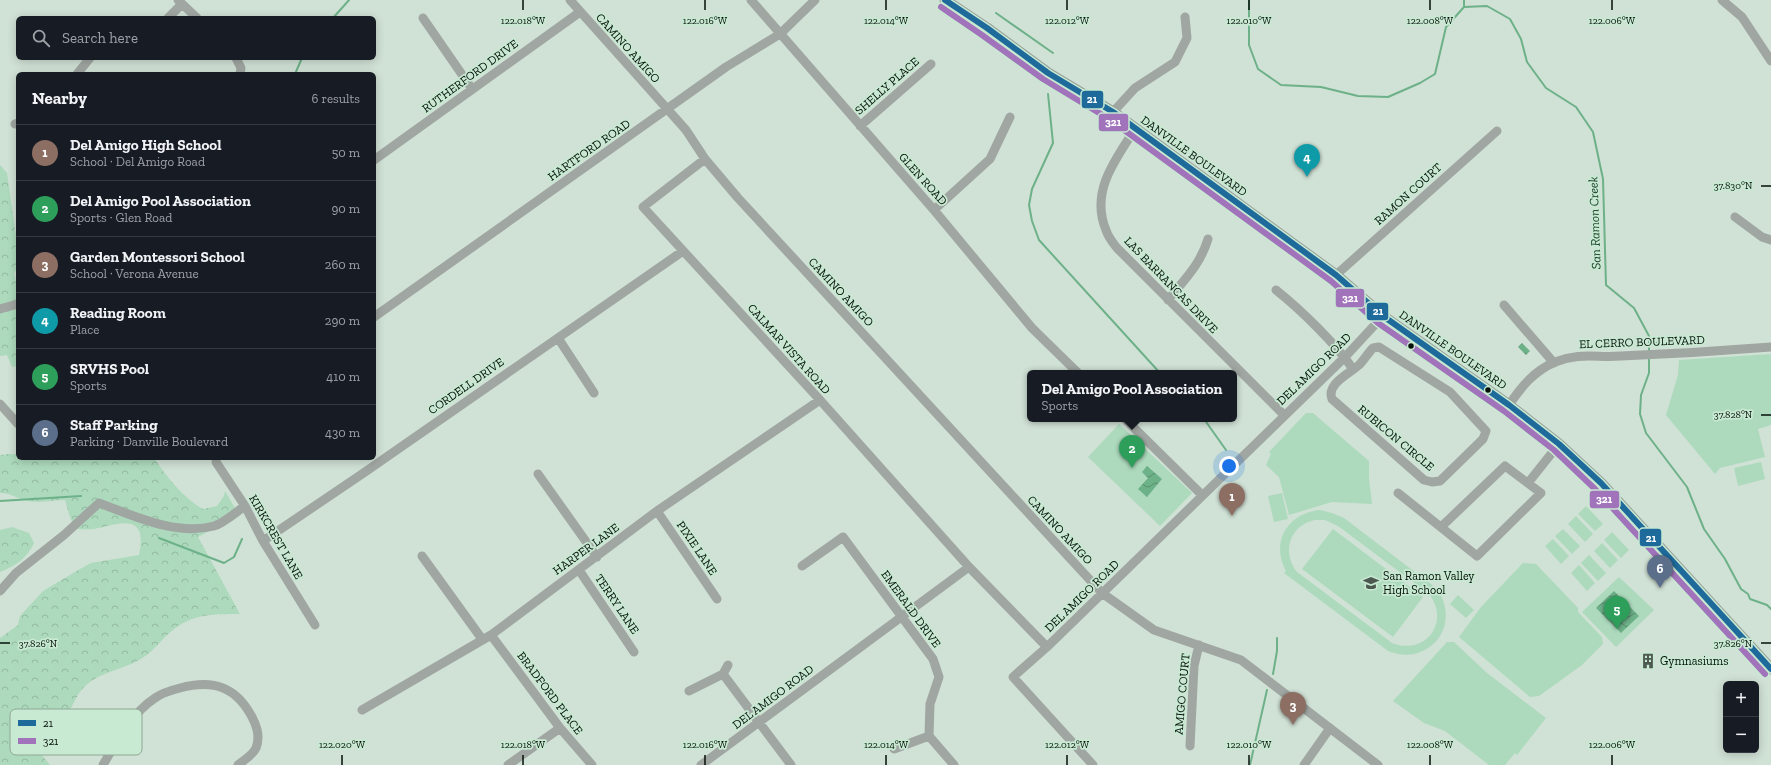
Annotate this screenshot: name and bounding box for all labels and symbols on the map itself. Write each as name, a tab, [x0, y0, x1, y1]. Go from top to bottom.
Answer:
street label: CAMINO AMIGO	[593, 10, 663, 86]
text: 122.018°W	[501, 15, 546, 27]
text: 122.016°W	[683, 15, 728, 27]
text: 122.014°W	[864, 15, 909, 27]
text: 122.012°W	[1045, 15, 1090, 27]
text: 122.010°W	[1227, 15, 1272, 27]
text: 122.008°W	[1407, 15, 1454, 27]
text: 122.006°W	[1589, 15, 1636, 27]
street label: RUTHERFORD DRIVE	[419, 37, 521, 115]
street label: SHELLY PLACE	[852, 54, 922, 118]
line badge: 21	[1081, 90, 1104, 109]
text: 21	[1087, 93, 1098, 106]
line badge: 321	[1098, 113, 1129, 132]
street label: DANVILLE BOULEVARD	[1138, 113, 1250, 199]
street label: HARTFORD ROAD	[545, 116, 633, 184]
text: 321	[1105, 116, 1122, 129]
pin: 4	[1294, 144, 1320, 177]
street label: GLEN ROAD	[896, 150, 950, 208]
street label: RAMON COURT	[1372, 160, 1445, 228]
water label: San Ramon Creek	[1585, 176, 1604, 270]
text: 37.830°N	[1714, 180, 1753, 192]
street label: LAS BARRANCAS DRIVE	[1121, 234, 1221, 336]
street label: CAMINO AMIGO	[806, 255, 877, 329]
line badge: 321	[1335, 288, 1365, 308]
text: 321	[1342, 292, 1359, 305]
street label: CALMAR VISTA ROAD	[745, 301, 833, 397]
line badge: 21	[1366, 302, 1389, 321]
text: 21	[1373, 305, 1384, 318]
street label: DANVILLE BOULEVARD	[1397, 308, 1509, 392]
street label: DEL AMIGO ROAD	[1274, 330, 1354, 408]
street label: EL CERRO BOULEVARD	[1579, 333, 1705, 351]
unlabelled marker	[1406, 341, 1416, 351]
street label: CORDELL DRIVE	[426, 355, 506, 417]
unlabelled marker	[1483, 385, 1493, 395]
street label: RUBICON CIRCLE	[1355, 402, 1437, 474]
text: 37.828°N	[1714, 409, 1753, 421]
pin: 2	[1119, 435, 1145, 468]
your location	[1219, 456, 1239, 476]
pin: 1	[1219, 483, 1245, 516]
line badge: 321	[1589, 490, 1620, 509]
street label: KIRKCREST LANE	[246, 492, 306, 582]
street label: CAMINO AMIGO	[1025, 493, 1096, 567]
text: 321	[1596, 493, 1613, 506]
street label: PIXIE LANE	[674, 518, 720, 578]
street label: HARPER LANE	[550, 520, 622, 578]
line badge: 21	[1639, 528, 1662, 547]
text: 21	[1646, 532, 1657, 545]
pin: 6	[1647, 555, 1673, 588]
street label: DEL AMIGO ROAD	[1042, 557, 1122, 635]
street label: EMERALD DRIVE	[878, 568, 944, 650]
place label: San Ramon Valley High School	[1383, 569, 1475, 597]
street label: TERRY LANE	[592, 571, 642, 637]
school or university icon: San Ramon Valley High School	[1362, 574, 1380, 592]
pin: 5	[1604, 596, 1630, 629]
text: 37.826°N	[19, 638, 58, 650]
text: 37.826°N	[1714, 638, 1753, 650]
street label: BRADFORD PLACE	[514, 649, 586, 737]
street label: AMIGO COURT	[1171, 652, 1193, 735]
building icon: Gymnasiums	[1639, 652, 1657, 670]
place label: Gymnasiums	[1660, 654, 1728, 668]
street label: DEL AMIGO ROAD	[730, 662, 816, 732]
pin: 3	[1280, 692, 1306, 725]
legend	[10, 709, 142, 755]
text: 21	[43, 717, 54, 730]
text: 321	[43, 735, 59, 748]
text: 122.020°W	[319, 739, 366, 751]
text: 122.018°W	[501, 739, 546, 751]
text: 122.016°W	[683, 739, 728, 751]
text: 122.014°W	[864, 739, 909, 751]
text: 122.012°W	[1045, 739, 1090, 751]
text: 122.010°W	[1227, 739, 1272, 751]
text: 122.008°W	[1407, 739, 1454, 751]
text: 122.006°W	[1589, 739, 1636, 751]

